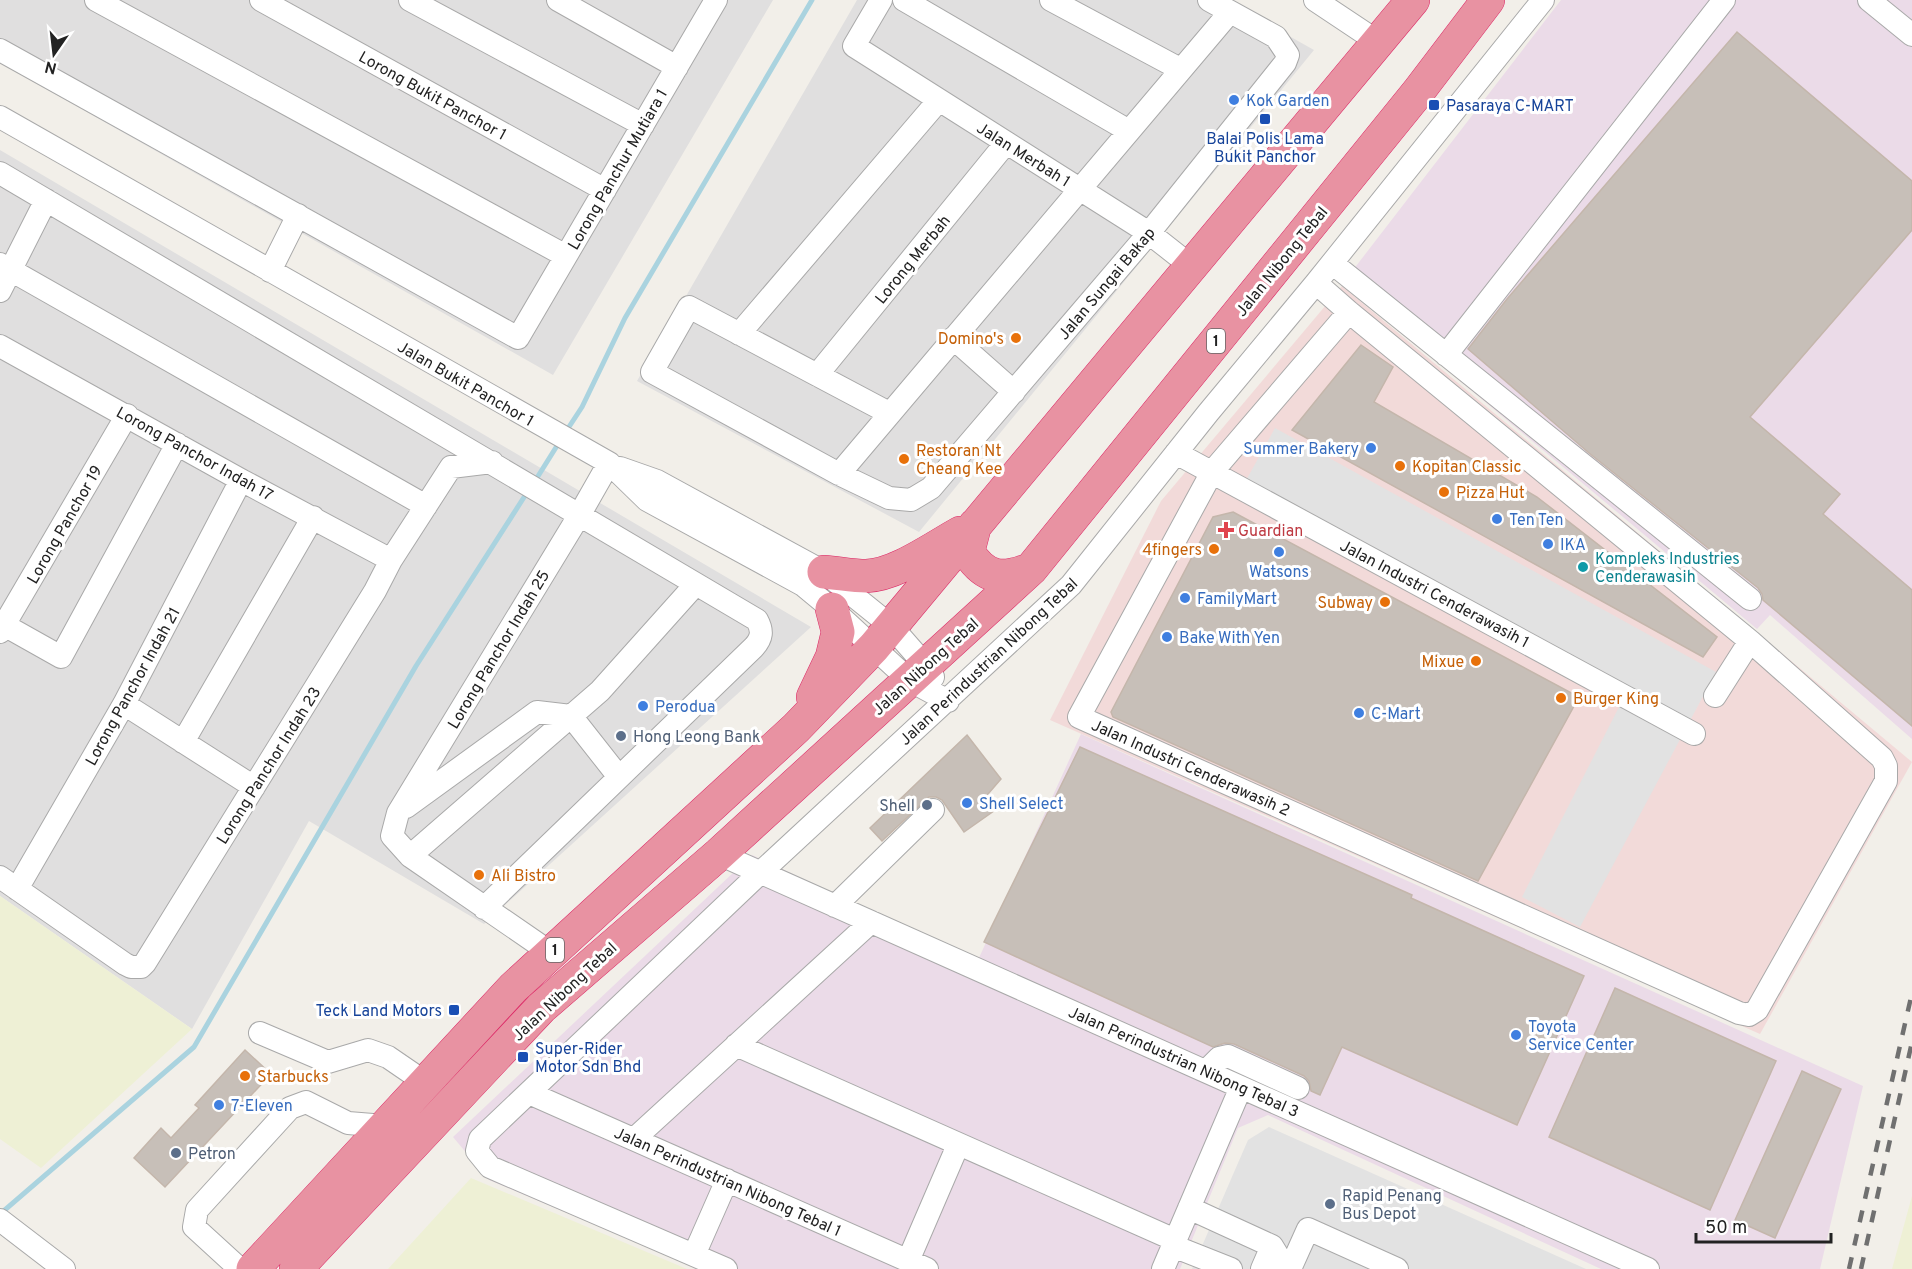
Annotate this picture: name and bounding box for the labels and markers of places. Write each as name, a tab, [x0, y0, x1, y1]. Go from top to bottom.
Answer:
place label: Kok Garden	[1246, 92, 1330, 112]
marker: Kok Garden	[1227, 93, 1241, 107]
place label: Pasaraya C-MART	[1446, 97, 1574, 117]
marker: Pasaraya C-MART	[1427, 98, 1441, 112]
marker: Balai Polis Lama Bukit Panchor	[1258, 112, 1272, 126]
place label: Balai Polis Lama Bukit Panchor	[1206, 130, 1324, 168]
place label: Domino's	[938, 330, 1004, 350]
marker: Domino's	[1009, 331, 1023, 345]
place label: Summer Bakery	[1243, 440, 1359, 460]
marker: Summer Bakery	[1364, 441, 1378, 455]
place label: Restoran Nt Cheang Kee	[916, 442, 1002, 480]
marker: Restoran Nt Cheang Kee	[897, 452, 911, 466]
place label: Kopitan Classic	[1412, 458, 1521, 478]
marker: Kopitan Classic	[1393, 459, 1407, 473]
place label: Pizza Hut	[1456, 484, 1525, 504]
marker: Pizza Hut	[1437, 485, 1451, 499]
place label: Ten Ten	[1509, 511, 1563, 531]
marker: Ten Ten	[1490, 512, 1504, 526]
place label: Guardian	[1238, 522, 1303, 542]
marker: Guardian	[1219, 523, 1233, 537]
place label: IKA	[1560, 536, 1586, 556]
marker: IKA	[1541, 537, 1555, 551]
place label: 4fingers	[1142, 541, 1202, 561]
marker: 4fingers	[1207, 542, 1221, 556]
marker: Watsons	[1272, 545, 1286, 559]
place label: Kompleks Industries Cenderawasih	[1595, 550, 1740, 588]
marker: Kompleks Industries Cenderawasih	[1576, 560, 1590, 574]
place label: Watsons	[1249, 563, 1309, 583]
place label: FamilyMart	[1197, 590, 1277, 610]
marker: FamilyMart	[1178, 591, 1192, 605]
place label: Subway	[1317, 594, 1373, 614]
marker: Subway	[1378, 595, 1392, 609]
place label: Bake With Yen	[1179, 629, 1280, 649]
marker: Bake With Yen	[1160, 630, 1174, 644]
place label: Mixue	[1422, 653, 1464, 673]
marker: Mixue	[1469, 654, 1483, 668]
place label: Burger King	[1573, 690, 1659, 710]
marker: Burger King	[1554, 691, 1568, 705]
place label: Perodua	[655, 698, 715, 718]
marker: Perodua	[636, 699, 650, 713]
place label: C-Mart	[1371, 705, 1421, 725]
marker: C-Mart	[1352, 706, 1366, 720]
place label: Hong Leong Bank	[633, 728, 761, 748]
marker: Hong Leong Bank	[614, 729, 628, 743]
place label: Shell Select	[979, 795, 1063, 815]
marker: Shell Select	[960, 796, 974, 810]
place label: Shell	[879, 797, 915, 817]
marker: Shell	[920, 798, 934, 812]
place label: Ali Bistro	[491, 867, 556, 887]
marker: Ali Bistro	[472, 868, 486, 882]
place label: Teck Land Motors	[315, 1002, 442, 1022]
marker: Teck Land Motors	[447, 1003, 461, 1017]
place label: Toyota Service Center	[1528, 1018, 1634, 1056]
marker: Toyota Service Center	[1509, 1028, 1523, 1042]
place label: Super-Rider Motor Sdn Bhd	[535, 1040, 641, 1078]
marker: Super-Rider Motor Sdn Bhd	[516, 1050, 530, 1064]
place label: Starbucks	[257, 1068, 329, 1088]
marker: Starbucks	[238, 1069, 252, 1083]
place label: 7-Eleven	[231, 1097, 293, 1117]
marker: 7-Eleven	[212, 1098, 226, 1112]
place label: Petron	[188, 1145, 236, 1165]
marker: Petron	[169, 1146, 183, 1160]
place label: Rapid Penang Bus Depot	[1342, 1187, 1442, 1225]
marker: Rapid Penang Bus Depot	[1323, 1197, 1337, 1211]

